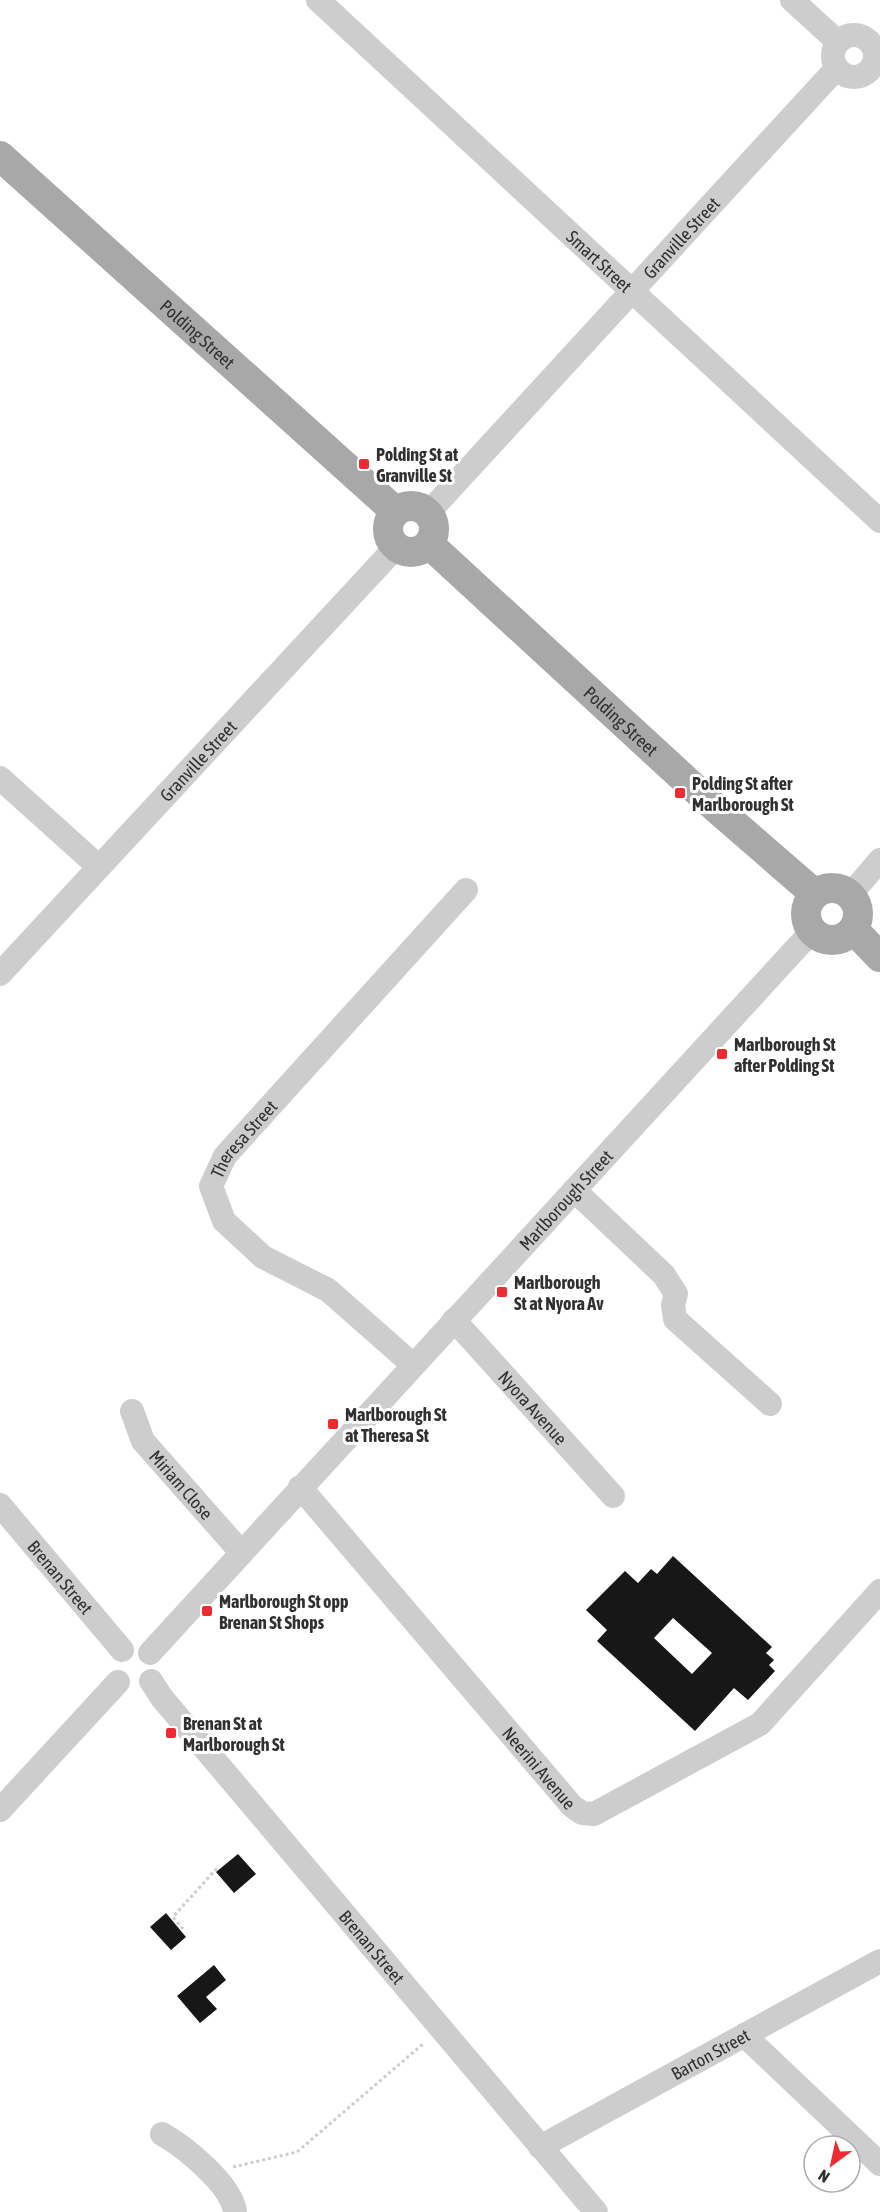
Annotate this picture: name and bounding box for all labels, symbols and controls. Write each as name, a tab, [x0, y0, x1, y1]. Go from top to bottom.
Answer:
street label: Granville Street	[639, 193, 724, 283]
street label: Smart Street	[563, 226, 637, 296]
street label: Polding Street	[156, 295, 239, 373]
place label: Polding St at Granville St	[376, 444, 459, 486]
marker: Polding St at Granville St	[357, 457, 371, 471]
street label: Polding Street	[580, 682, 662, 760]
street label: Granville Street	[155, 716, 241, 805]
place label: Polding St after Marlborough St	[692, 773, 794, 815]
marker: Polding St after Marlborough St	[673, 786, 687, 800]
place label: Marlborough St after Polding St	[734, 1034, 836, 1076]
marker: Marlborough St after Polding St	[715, 1047, 729, 1061]
street label: Theresa Street	[206, 1096, 281, 1181]
street label: Marlborough Street	[514, 1145, 617, 1254]
place label: Marlborough St at Nyora Av	[514, 1272, 604, 1314]
marker: Marlborough St at Nyora Av	[495, 1285, 509, 1299]
street label: Nyora Avenue	[494, 1366, 572, 1449]
place label: Marlborough St at Theresa St	[345, 1404, 447, 1446]
marker: Marlborough St at Theresa St	[326, 1417, 340, 1431]
street label: Miriam Close	[145, 1446, 217, 1523]
street label: Brenan Street	[24, 1536, 97, 1618]
place label: Marlborough St opp Brenan St Shops	[219, 1591, 349, 1633]
marker: Marlborough St opp Brenan St Shops	[200, 1604, 214, 1618]
place label: Brenan St at Marlborough St	[183, 1713, 285, 1755]
street label: Neerini Avenue	[498, 1722, 580, 1813]
marker: Brenan St at Marlborough St	[164, 1726, 178, 1740]
street label: Brenan Street	[335, 1906, 409, 1988]
street label: Barton Street	[667, 2024, 753, 2084]
north arrow	[802, 2134, 862, 2194]
text: N	[815, 2166, 833, 2187]

